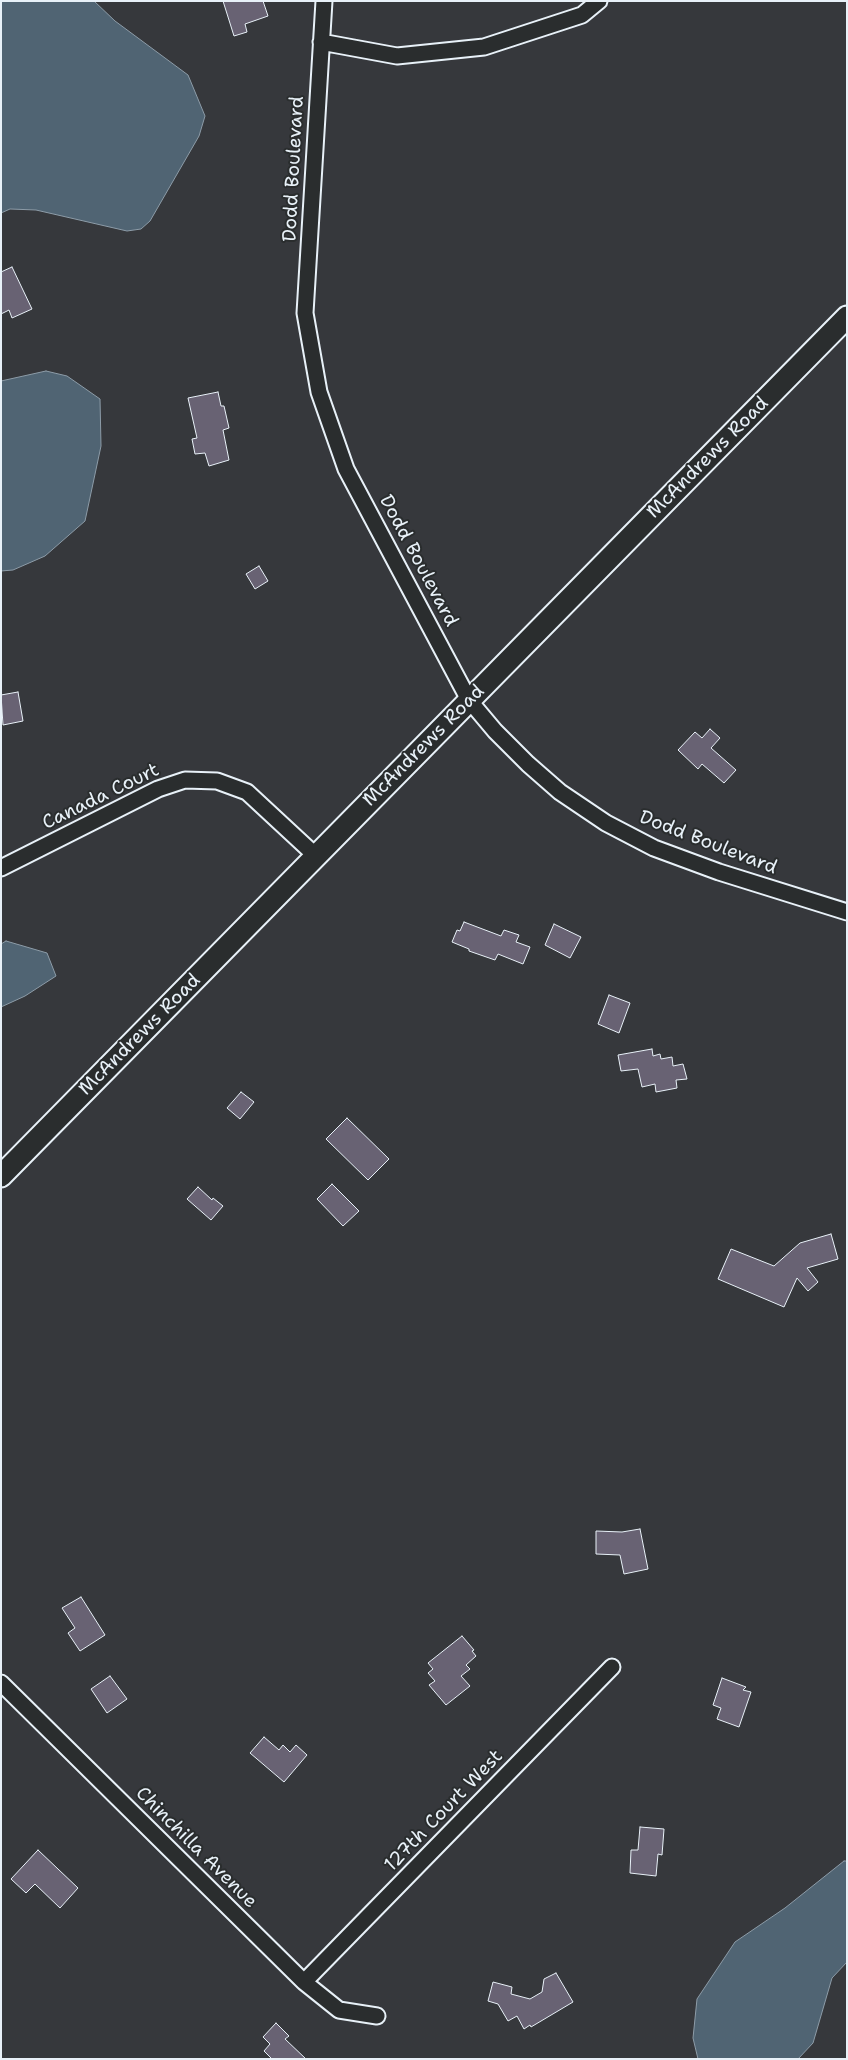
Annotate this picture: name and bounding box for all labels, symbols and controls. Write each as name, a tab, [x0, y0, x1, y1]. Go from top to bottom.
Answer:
street label: Dodd Boulevard	[279, 96, 309, 242]
street label: McAndrews Road	[642, 392, 774, 524]
street label: Dodd Boulevard	[374, 491, 462, 631]
street label: McAndrews Road	[358, 680, 490, 812]
street label: Canada Court	[39, 759, 163, 835]
street label: Dodd Boulevard	[636, 806, 780, 880]
street label: McAndrews Road	[74, 969, 206, 1101]
street label: 127th Court West	[380, 1745, 508, 1877]
street label: Chinchilla Avenue	[131, 1783, 261, 1913]

